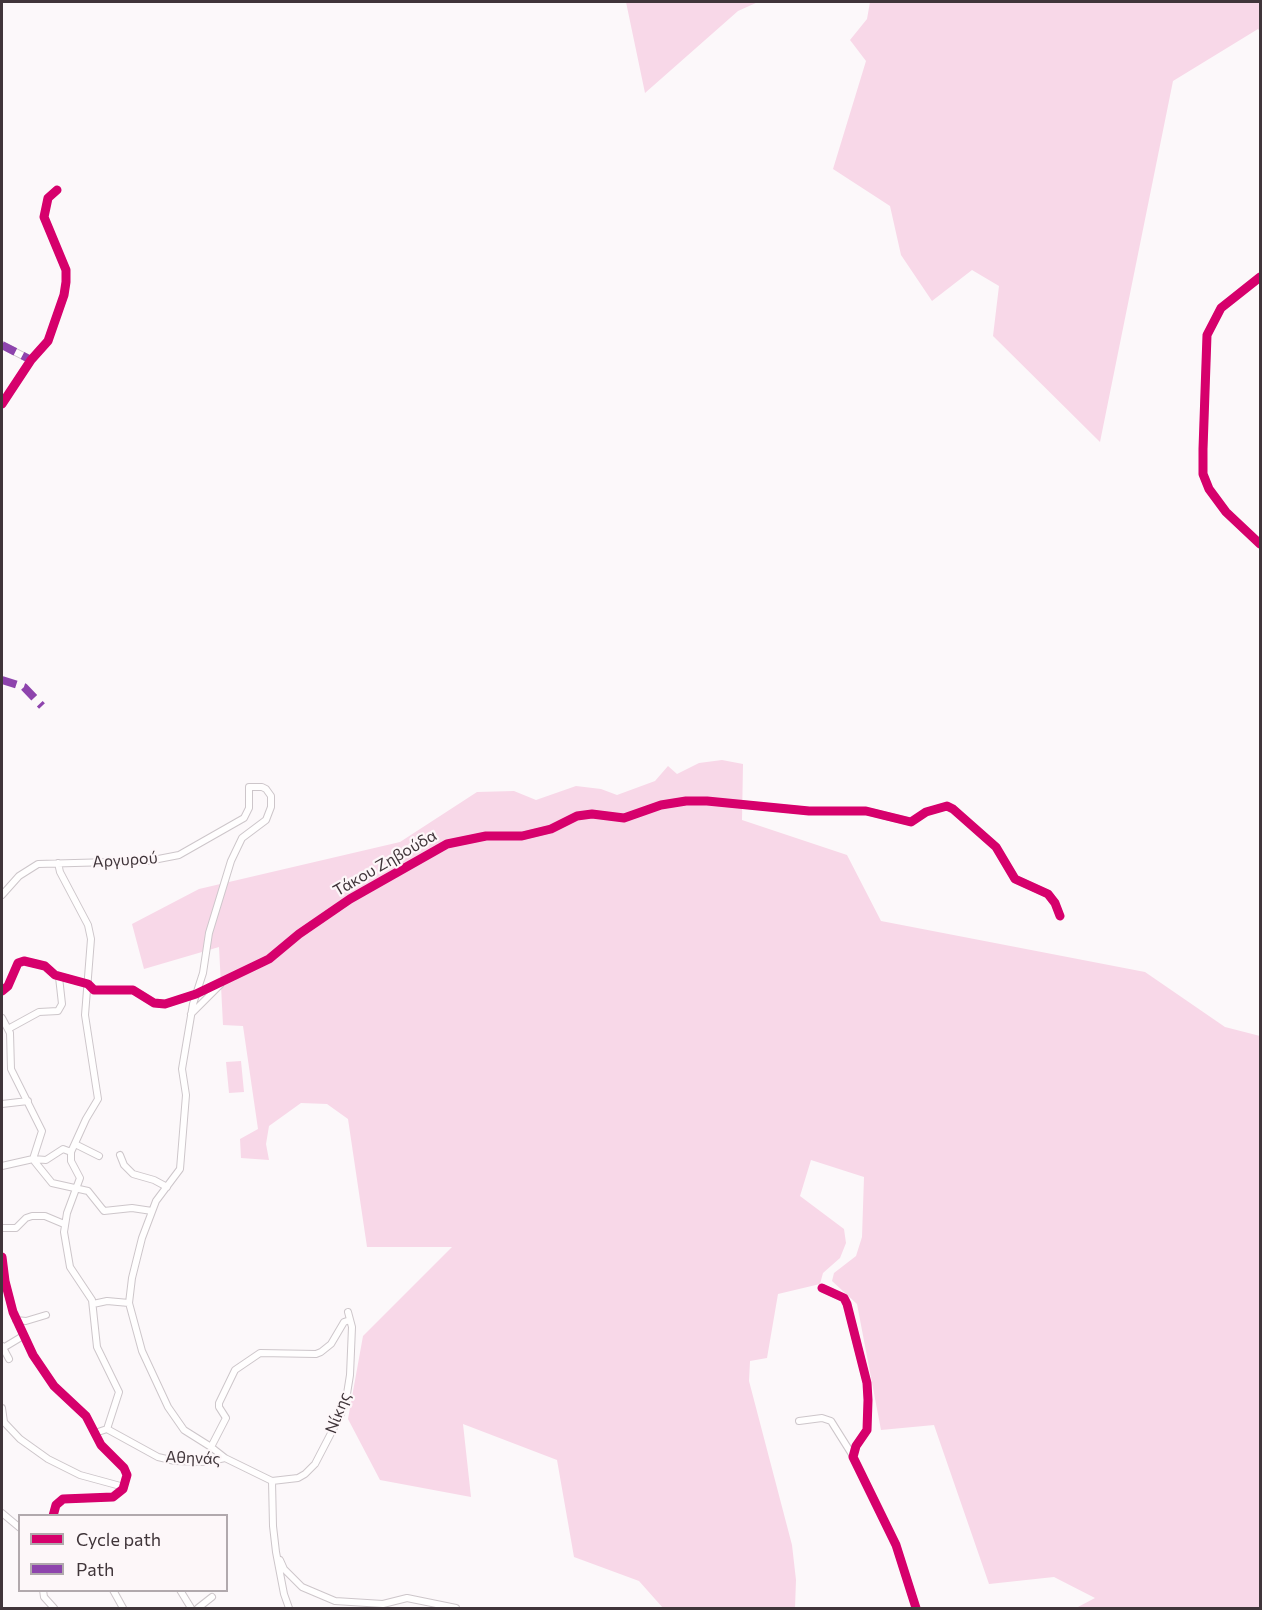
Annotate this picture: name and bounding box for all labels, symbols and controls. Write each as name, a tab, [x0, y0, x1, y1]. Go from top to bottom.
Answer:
street label: Τάκου Ζηβούδα	[330, 826, 440, 900]
street label: Αργυρού	[92, 848, 158, 872]
street label: Νίκης	[321, 1390, 355, 1436]
street label: Αθηνάς	[165, 1447, 221, 1469]
legend	[18, 1514, 228, 1592]
text: Cycle path	[76, 1528, 161, 1550]
text: Path	[76, 1558, 114, 1580]

